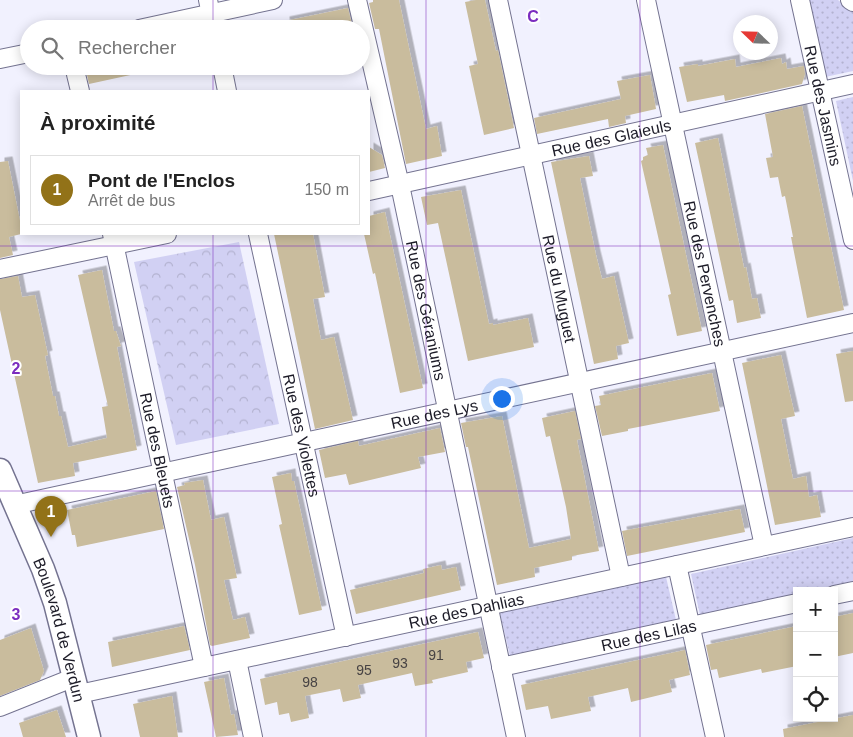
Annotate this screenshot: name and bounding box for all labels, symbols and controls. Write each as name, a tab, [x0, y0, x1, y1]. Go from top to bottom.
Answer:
text: C	[527, 8, 539, 25]
north arrow	[733, 15, 778, 60]
search box	[20, 20, 370, 75]
icon: search	[38, 34, 66, 62]
text: Rechercher	[78, 37, 176, 58]
street label: Rue des Jasmins	[802, 44, 845, 167]
text: À proximité	[40, 111, 156, 134]
street label: Rue des Glaieuls	[550, 116, 673, 159]
text: Pont de l'Enclos	[88, 170, 235, 191]
text: 1	[53, 181, 61, 198]
text: 150 m	[305, 181, 349, 198]
text: Arrêt de bus	[88, 192, 175, 209]
street label: Rue des Pervenches	[681, 199, 729, 348]
street label: Rue du Muguet	[540, 233, 579, 344]
street label: Rue des Géraniums	[403, 239, 449, 382]
text: 2	[12, 360, 21, 377]
street label: Rue des Violettes	[280, 372, 324, 498]
your location	[489, 386, 515, 412]
street label: Rue des Bleuets	[137, 391, 178, 509]
street label: Rue des Lys	[389, 396, 479, 432]
pin: 1	[35, 496, 67, 537]
street label: Boulevard de Verdun	[31, 555, 88, 704]
map controls	[793, 587, 838, 722]
button: +	[793, 587, 838, 632]
street label: Rue des Dahlias	[407, 590, 525, 631]
text: 3	[12, 606, 21, 623]
street label: Rue des Lilas	[599, 617, 698, 654]
button: −	[793, 632, 838, 677]
house number: 91	[428, 647, 444, 663]
house number: 93	[392, 655, 408, 671]
house number: 95	[356, 662, 372, 678]
house number: 98	[302, 674, 318, 690]
button: locate	[793, 677, 838, 722]

